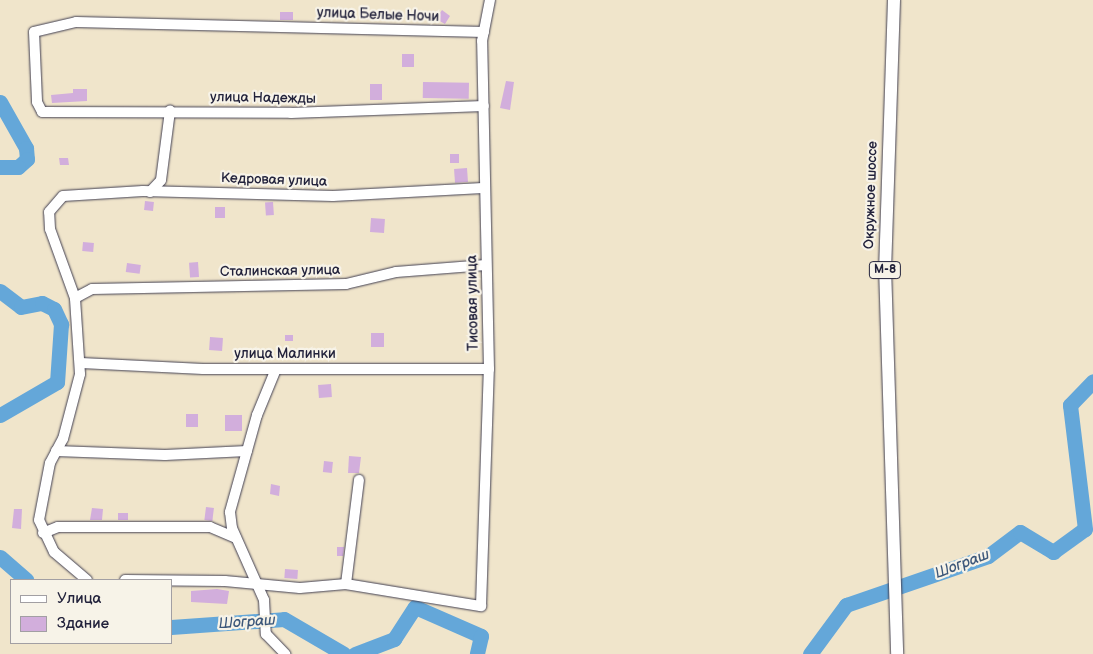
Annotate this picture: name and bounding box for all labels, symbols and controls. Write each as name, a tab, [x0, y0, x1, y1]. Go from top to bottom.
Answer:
street label: улица Белые Ночи	[317, 4, 439, 26]
street label: улица Надежды	[210, 89, 316, 107]
street label: Окружное шоссе	[861, 141, 881, 249]
street label: Кедровая улица	[221, 170, 327, 190]
street label: Тисовая улица	[464, 255, 482, 351]
road number: М-8	[869, 260, 901, 280]
street label: Сталинская улица	[220, 262, 340, 280]
street label: улица Малинки	[234, 346, 336, 362]
water label: Шограш	[932, 545, 992, 583]
legend	[10, 579, 172, 644]
text: Улица	[57, 589, 101, 608]
water label: Шограш	[218, 611, 276, 633]
text: Здание	[57, 614, 109, 633]

